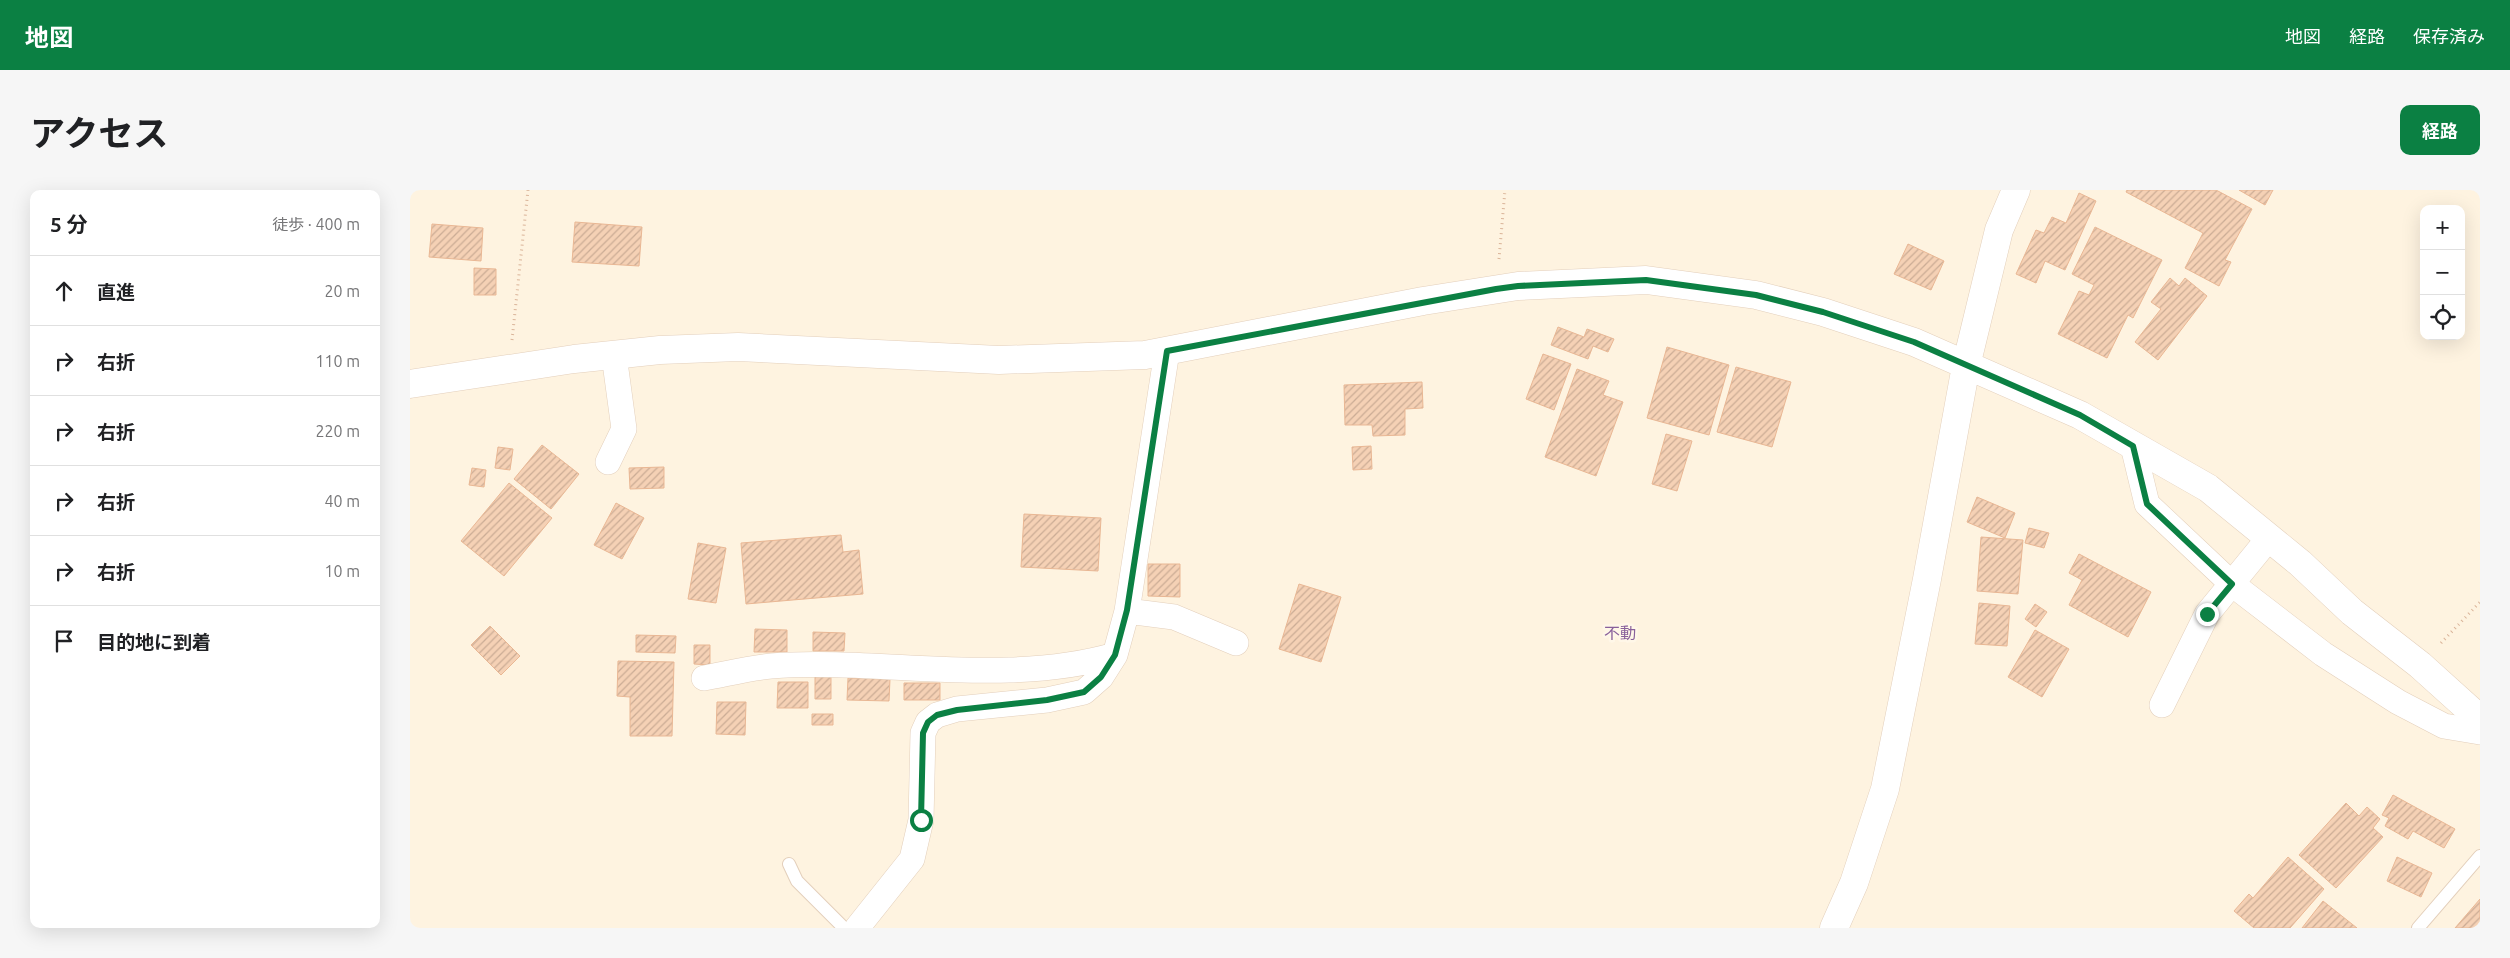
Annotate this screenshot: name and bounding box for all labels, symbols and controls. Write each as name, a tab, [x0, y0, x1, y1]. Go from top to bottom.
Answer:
text: 地図	[25, 24, 73, 51]
text: 地図	[2285, 26, 2321, 46]
text: 経路	[2349, 26, 2385, 46]
text: 保存済み	[2413, 26, 2485, 46]
button: 経路	[2400, 105, 2480, 155]
text: アクセス	[30, 113, 168, 153]
map controls	[2420, 205, 2465, 340]
button: +	[2420, 205, 2465, 250]
text: 5 分	[50, 212, 88, 236]
text: 徒歩 · 400 m	[272, 215, 360, 233]
button: −	[2420, 250, 2465, 295]
icon: ahead	[50, 277, 78, 305]
text: 直進	[97, 281, 135, 303]
text: 20 m	[324, 282, 360, 300]
button: locate	[2420, 295, 2465, 340]
icon: right	[50, 347, 78, 375]
text: 右折	[97, 351, 135, 373]
text: 110 m	[315, 352, 360, 370]
icon: right	[50, 417, 78, 445]
text: 右折	[97, 421, 135, 443]
text: 220 m	[315, 422, 360, 440]
icon: right	[50, 487, 78, 515]
text: 右折	[97, 491, 135, 513]
text: 40 m	[324, 492, 360, 510]
icon: right	[50, 557, 78, 585]
text: 右折	[97, 561, 135, 583]
text: 10 m	[324, 562, 360, 580]
route end	[2196, 603, 2219, 626]
district label: 不動	[1604, 624, 1636, 642]
icon: arrive	[50, 627, 78, 655]
text: 目的地に到着	[97, 631, 211, 653]
route start	[910, 809, 933, 832]

